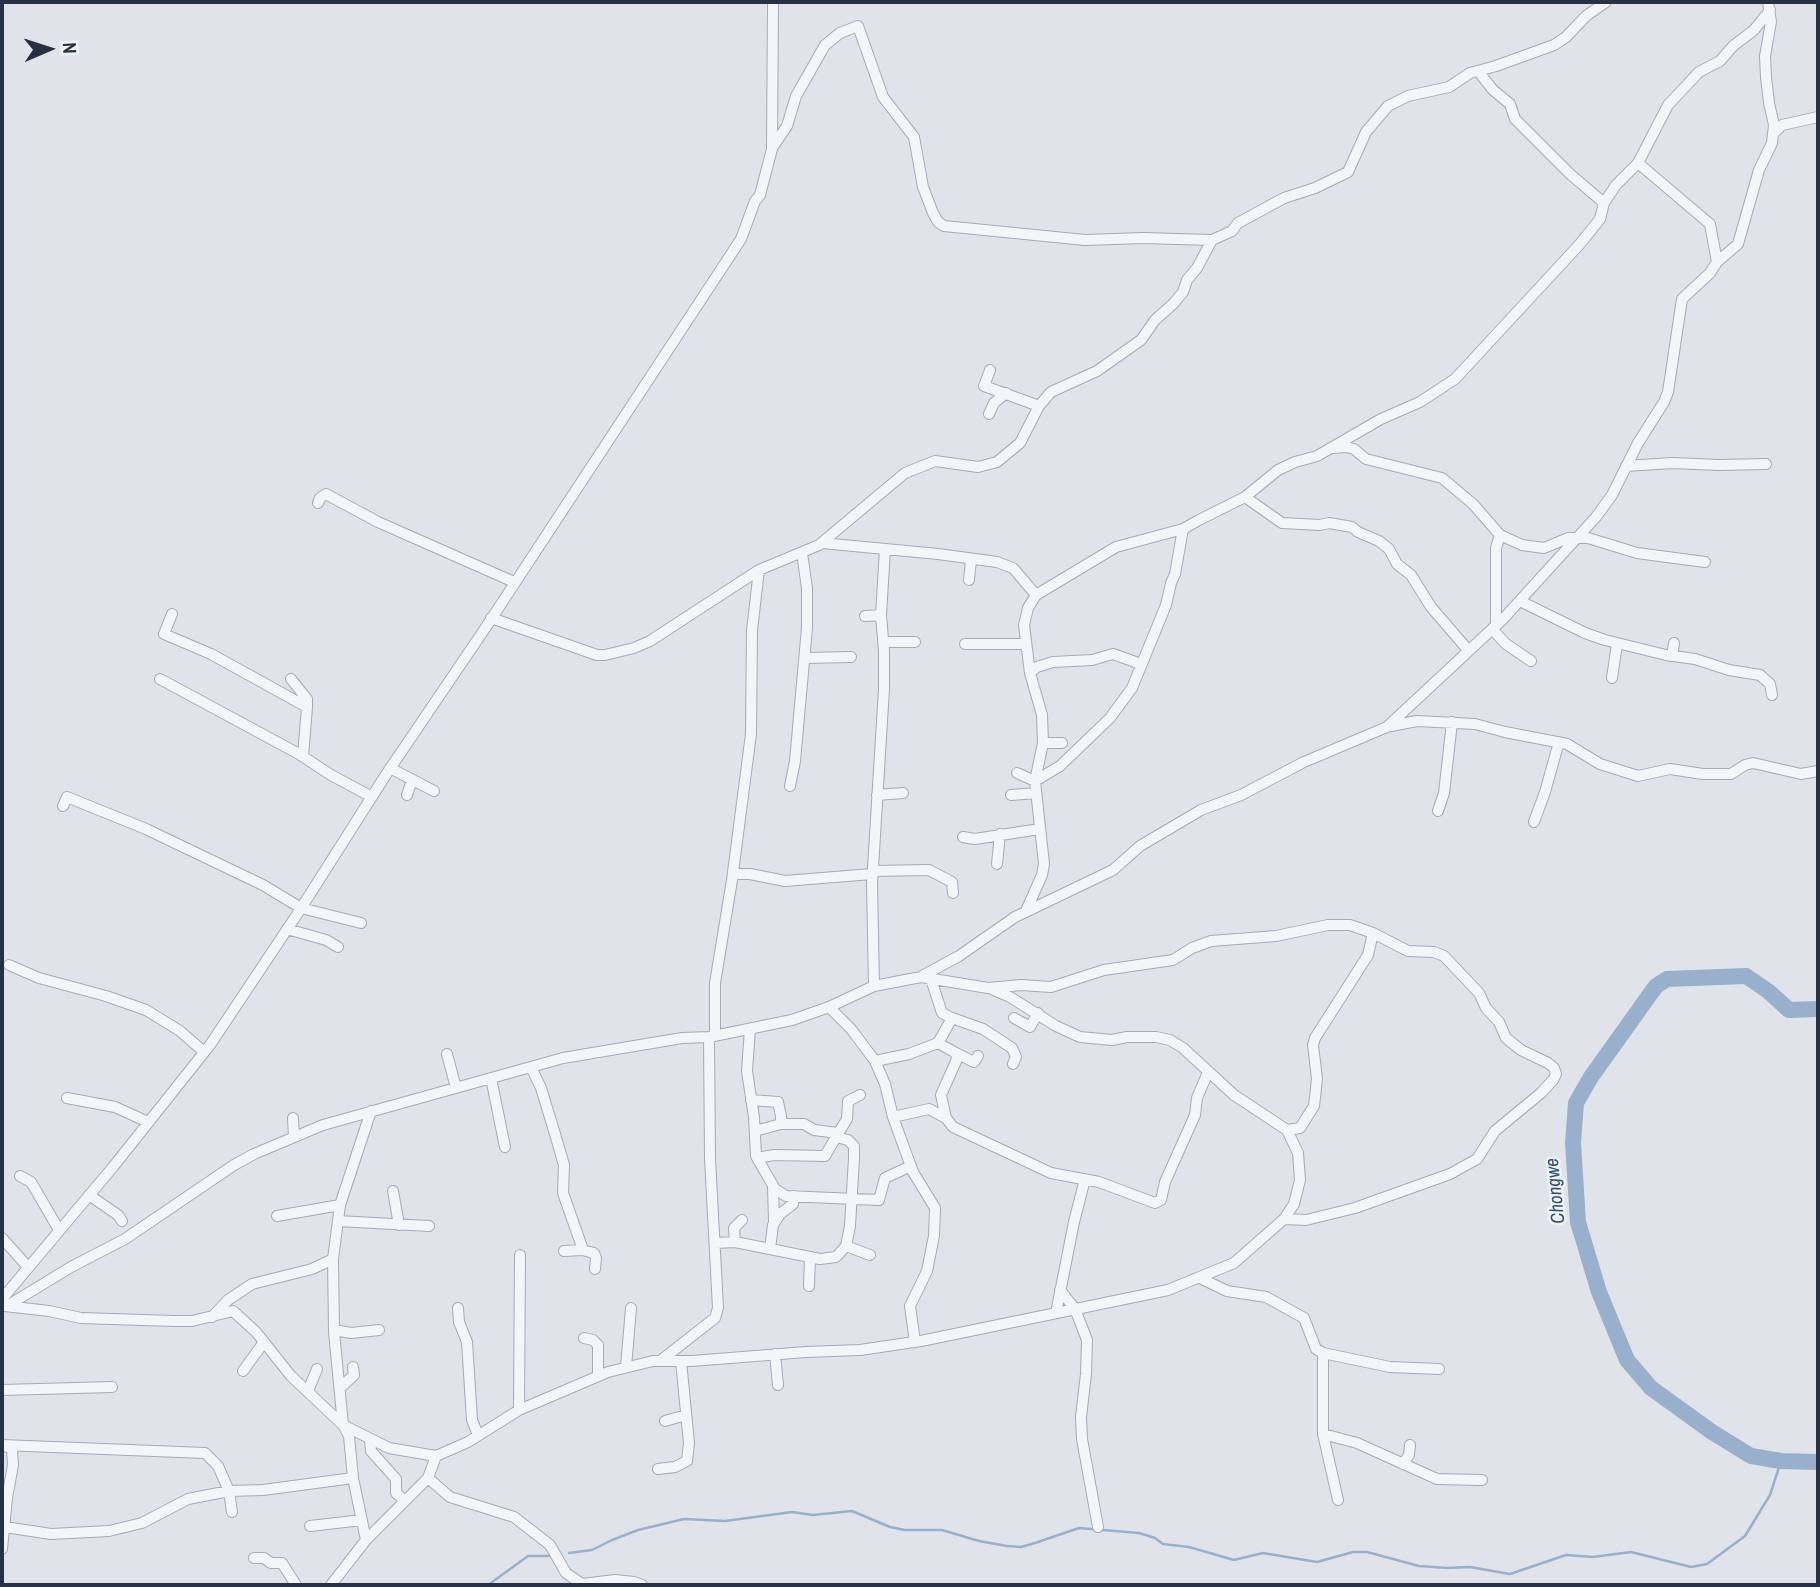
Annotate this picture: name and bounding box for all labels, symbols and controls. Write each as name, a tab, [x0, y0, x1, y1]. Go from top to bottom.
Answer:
north arrow	[14, 14, 84, 84]
text: N	[57, 42, 83, 54]
water label: Chongwe	[1541, 1157, 1571, 1225]

